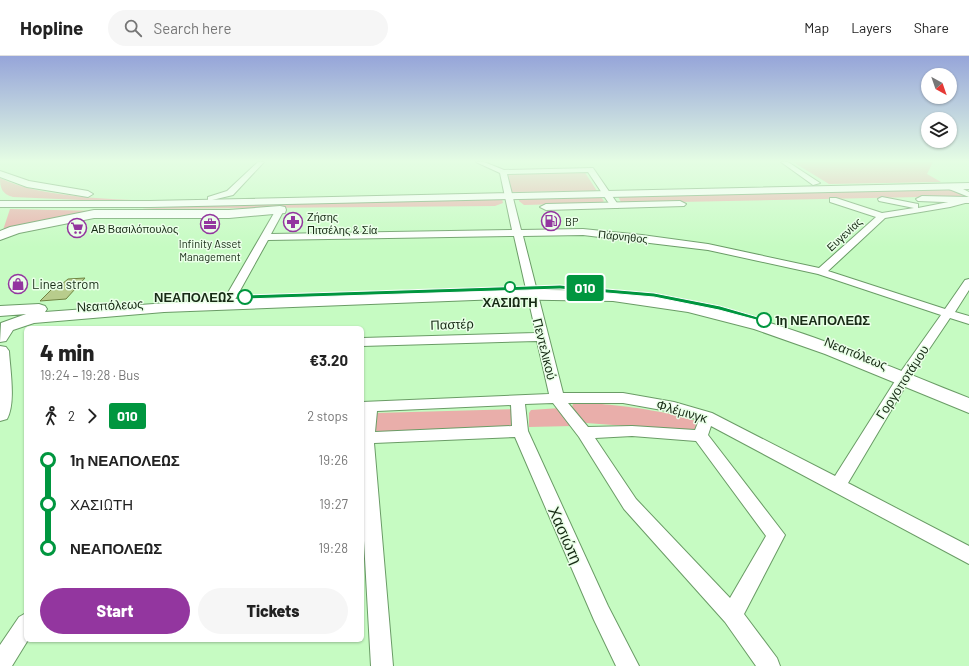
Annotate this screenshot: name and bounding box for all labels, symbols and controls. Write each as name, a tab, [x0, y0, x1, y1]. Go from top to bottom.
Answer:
search box	[108, 10, 388, 46]
text: Hopline	[20, 16, 84, 39]
icon: search	[122, 17, 144, 39]
text: Search here	[154, 19, 231, 37]
text: Map	[804, 19, 829, 36]
text: Layers	[851, 19, 892, 36]
text: Share	[914, 19, 949, 36]
north arrow	[921, 68, 957, 104]
map controls	[921, 68, 957, 148]
button: layers	[921, 112, 957, 148]
place label: Ζήσης Πιτσέλης & Σία	[307, 210, 378, 236]
fuel station icon: BP	[540, 210, 562, 232]
pharmacy icon: Ζήσης Πιτσέλης & Σία	[282, 211, 304, 233]
office icon: Infinity Asset Management	[199, 213, 221, 235]
street label: Ευγενίας	[824, 214, 864, 254]
place label: BP	[565, 215, 579, 228]
supermarket icon: ΑΒ Βασιλόπουλος	[66, 217, 88, 239]
place label: ΑΒ Βασιλόπουλος	[91, 222, 178, 235]
street label: Πάρνηθος	[598, 227, 648, 245]
place label: Infinity Asset Management	[179, 237, 241, 263]
shop icon: Linea strom	[7, 273, 29, 295]
line badge: 010	[562, 275, 608, 301]
place label: Linea strom	[32, 276, 99, 292]
text: 010	[575, 279, 595, 296]
marker: ΧΑΣΙΩΤΗ	[504, 281, 516, 293]
place label: ΝΕΑΠΟΛΕΩΣ	[154, 289, 234, 305]
marker: ΝΕΑΠΟΛΕΩΣ	[237, 289, 253, 305]
place label: ΧΑΣΙΩΤΗ	[482, 294, 538, 310]
street label: Νεαπόλεως	[76, 295, 144, 315]
marker: 1η ΝΕΑΠΟΛΕΩΣ	[756, 312, 772, 328]
place label: 1η ΝΕΑΠΟΛΕΩΣ	[775, 312, 870, 328]
street label: Παστέρ	[430, 315, 474, 333]
street label: Πεντελικού	[530, 317, 560, 381]
street label: Νεαπόλεως	[822, 333, 890, 373]
text: 4 min	[40, 339, 94, 365]
street label: Γοργοποτάμου	[872, 342, 932, 422]
text: €3.20	[309, 351, 348, 369]
text: 19:24 – 19:28 · Bus	[40, 367, 140, 383]
street label: Φλέμινγκ	[655, 396, 710, 426]
icon: walk	[40, 405, 62, 427]
icon: forward	[81, 405, 103, 427]
text: 010	[117, 407, 138, 424]
text: 2	[68, 408, 75, 424]
text: 2 stops	[307, 408, 348, 424]
text: 1η ΝΕΑΠΟΛΕΩΣ	[70, 451, 180, 469]
text: 19:26	[319, 452, 348, 468]
text: ΧΑΣΙΩΤΗ	[70, 495, 133, 513]
text: 19:27	[319, 496, 348, 512]
street label: Χασιώτη	[545, 503, 587, 567]
text: ΝΕΑΠΟΛΕΩΣ	[70, 539, 162, 557]
text: 19:28	[319, 540, 348, 556]
button: Start	[40, 588, 190, 634]
button: Tickets	[198, 588, 348, 634]

